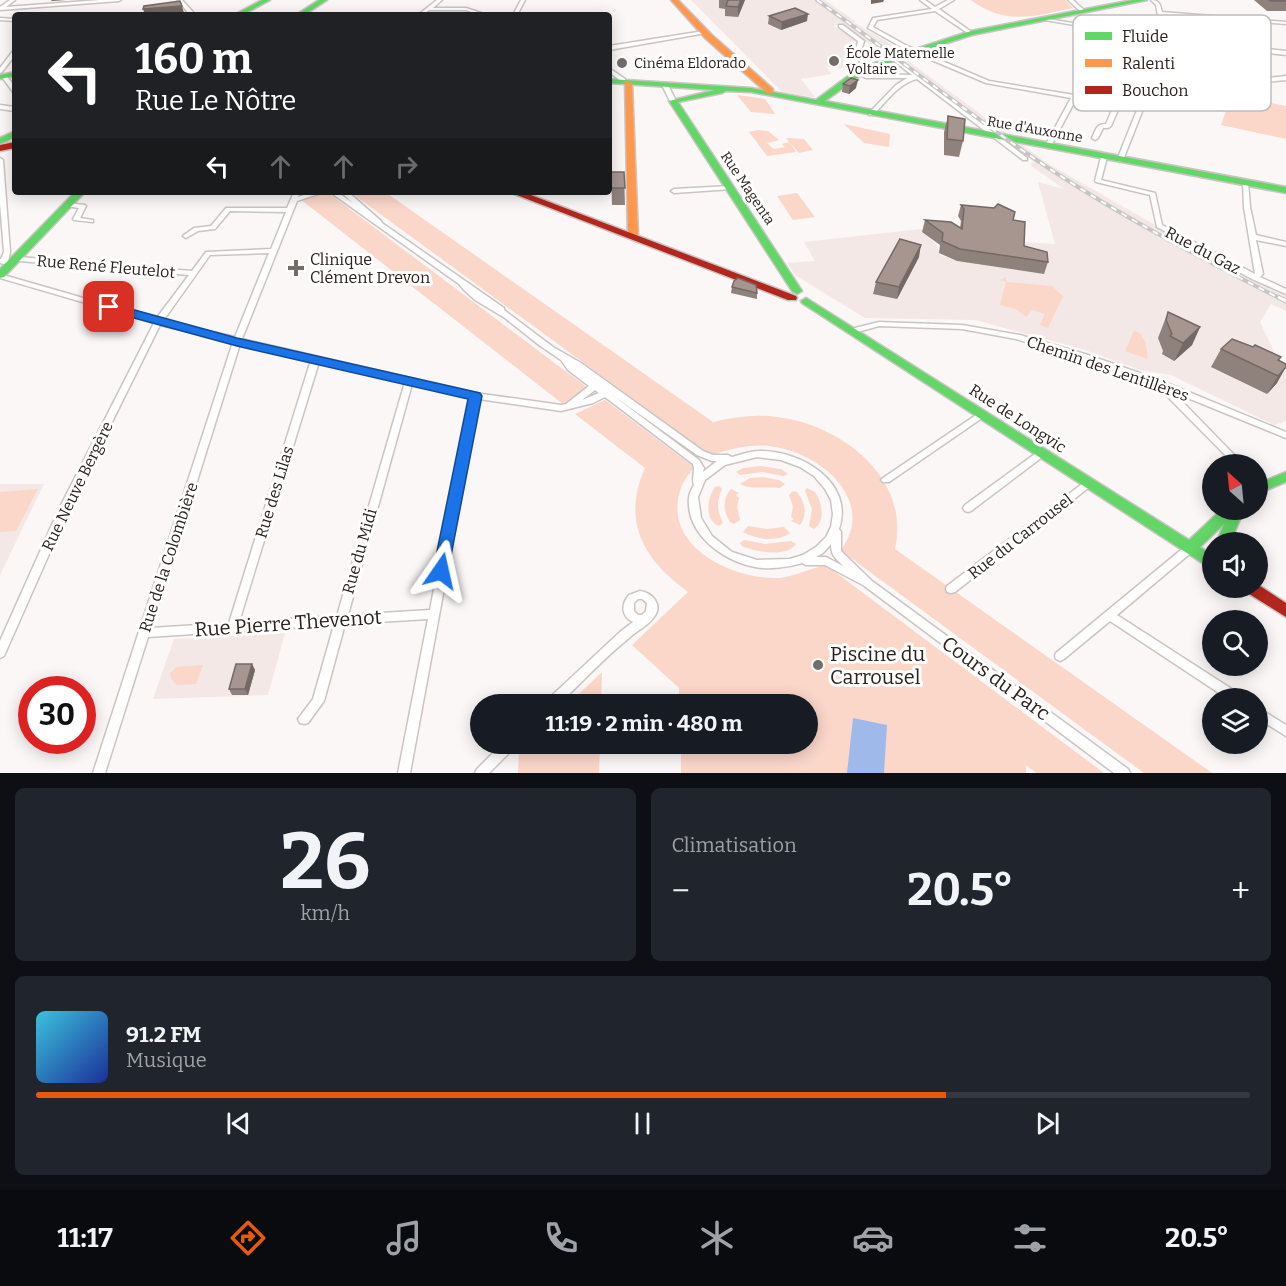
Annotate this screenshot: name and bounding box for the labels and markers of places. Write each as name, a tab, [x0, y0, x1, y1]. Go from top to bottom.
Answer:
place label: École Maternelle Voltaire	[846, 44, 955, 78]
marker: École Maternelle Voltaire	[827, 54, 841, 68]
place label: Cinéma Eldorado	[634, 55, 746, 72]
marker: Cinéma Eldorado	[615, 56, 629, 70]
place label: Clinique Clément Drevon	[310, 250, 430, 287]
marker: Clinique Clément Drevon	[287, 259, 305, 277]
pin	[83, 281, 134, 332]
place label: Piscine du Carrousel	[830, 642, 925, 689]
marker: Piscine du Carrousel	[811, 658, 825, 672]

